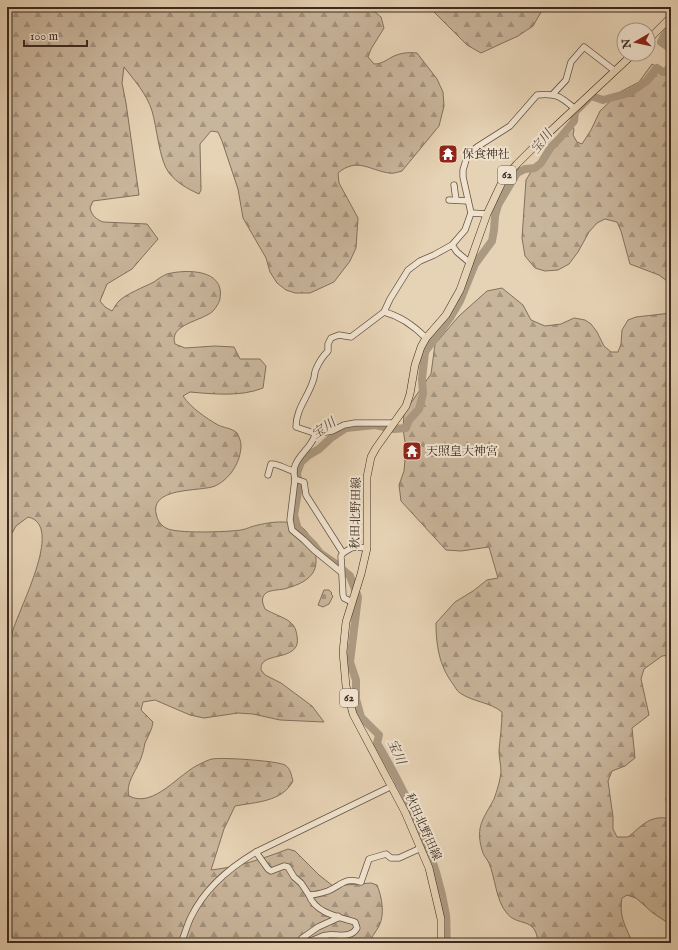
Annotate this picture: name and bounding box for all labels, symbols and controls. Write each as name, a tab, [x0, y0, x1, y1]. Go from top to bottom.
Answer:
scale bar	[24, 22, 87, 48]
north arrow	[616, 22, 656, 62]
text: 100 m	[30, 29, 58, 44]
text: N	[619, 37, 635, 50]
water label: 宝川	[527, 125, 558, 157]
temple icon: 保食神社	[437, 143, 459, 165]
place label: 保食神社	[462, 147, 510, 162]
road number: 62	[498, 166, 516, 184]
water label: 宝川	[308, 413, 341, 443]
temple icon: 天照皇大神宮	[401, 440, 423, 462]
place label: 天照皇大神宮	[426, 444, 498, 459]
street label: 秋田北野田線	[348, 477, 364, 549]
road number: 62	[340, 689, 358, 707]
water label: 宝川	[383, 737, 410, 769]
street label: 秋田北野田線	[402, 791, 444, 863]

